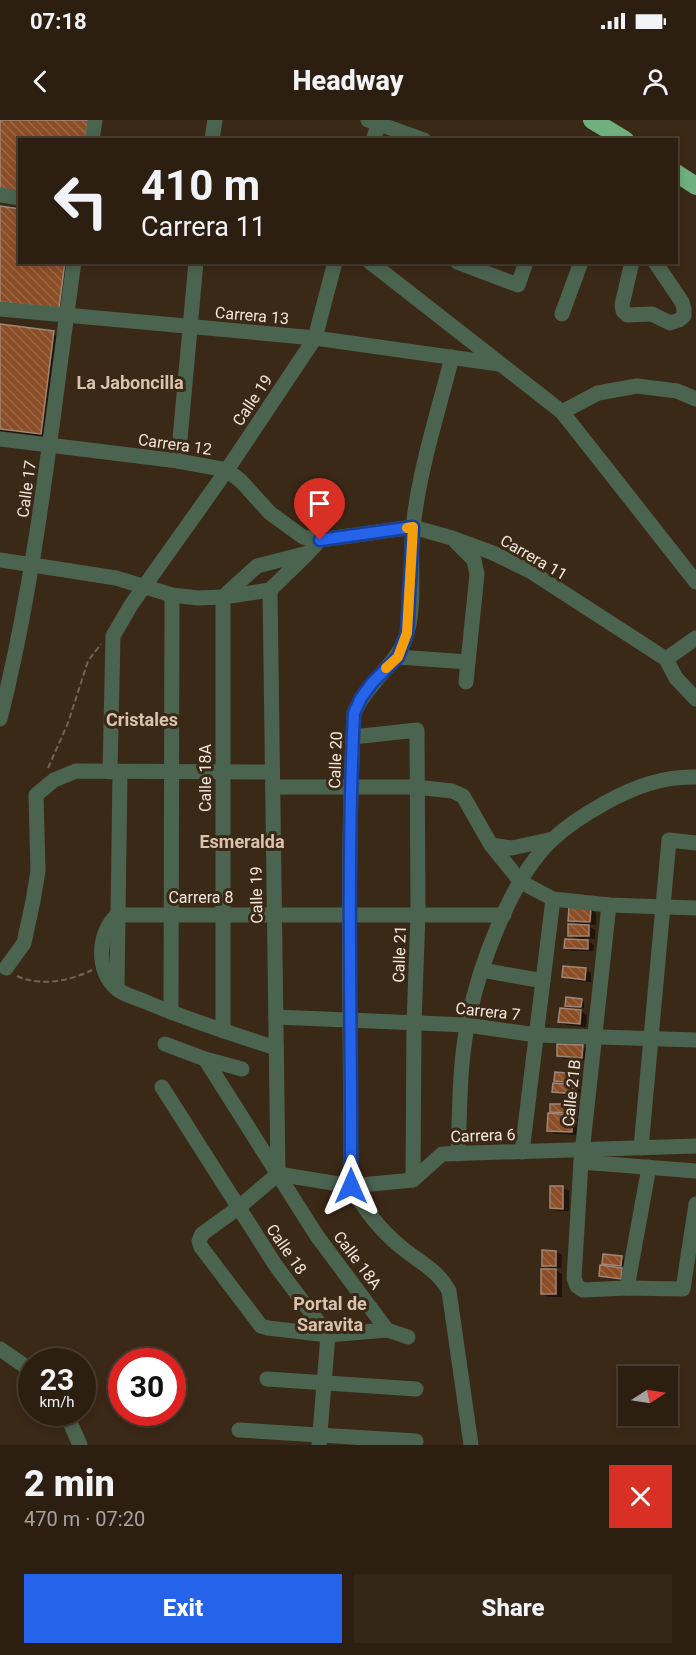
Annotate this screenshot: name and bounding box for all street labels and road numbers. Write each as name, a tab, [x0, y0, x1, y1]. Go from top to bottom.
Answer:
street label: Carrera 13	[214, 303, 290, 328]
street label: Calle 19	[229, 371, 276, 429]
street label: Carrera 12	[137, 430, 213, 459]
street label: Calle 17	[13, 459, 40, 519]
street label: Carrera 11	[497, 531, 571, 584]
street label: Calle 20	[325, 731, 346, 789]
street label: Calle 18A	[196, 744, 215, 812]
street label: Calle 19	[247, 866, 266, 924]
street label: Carrera 8	[168, 888, 234, 907]
street label: Calle 21	[389, 925, 410, 983]
street label: Carrera 7	[455, 999, 521, 1024]
street label: Calle 21B	[559, 1059, 584, 1128]
street label: Carrera 6	[450, 1125, 516, 1146]
street label: Calle 18	[262, 1220, 311, 1278]
street label: Calle 18A	[330, 1228, 386, 1294]

